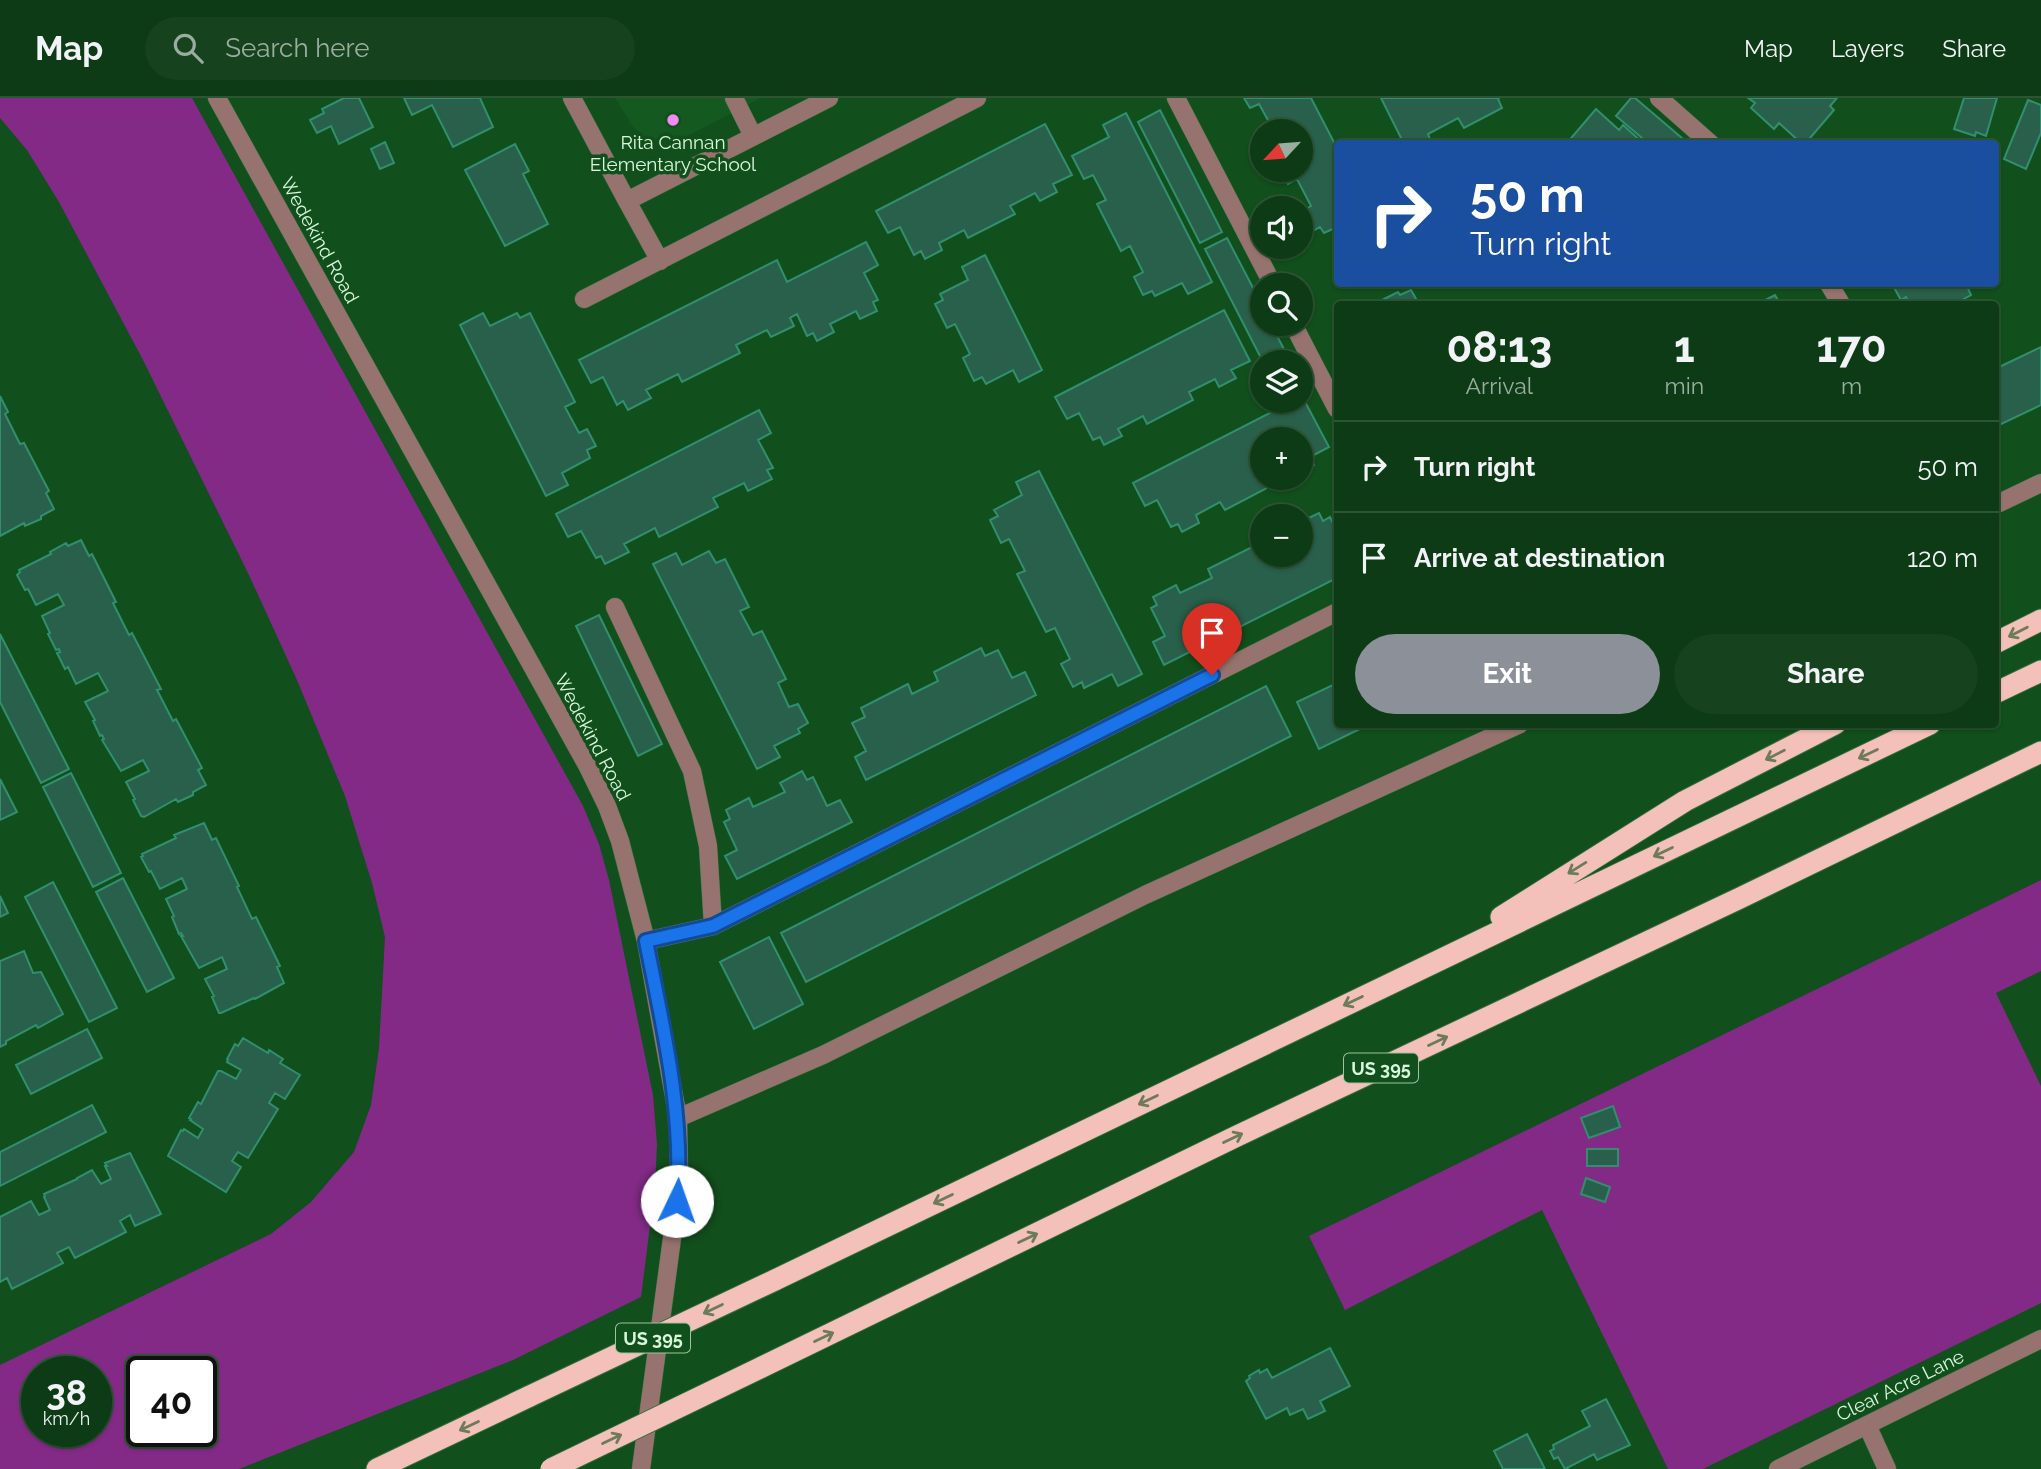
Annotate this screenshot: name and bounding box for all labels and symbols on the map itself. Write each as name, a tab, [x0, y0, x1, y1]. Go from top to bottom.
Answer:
marker: Rita Cannan Elementary School	[665, 112, 681, 128]
north arrow	[1250, 119, 1312, 182]
place label: Rita Cannan Elementary School	[590, 131, 757, 175]
street label: Wedekind Road	[276, 173, 364, 307]
pin	[1182, 603, 1242, 675]
one-way arrow	[2008, 625, 2029, 639]
street label: Wedekind Road	[550, 670, 636, 804]
one-way arrow	[1858, 748, 1879, 761]
one-way arrow	[1765, 749, 1786, 763]
one-way arrow	[1653, 846, 1674, 859]
one-way arrow	[1568, 862, 1588, 876]
one-way arrow	[1343, 994, 1364, 1008]
one-way arrow	[1427, 1034, 1449, 1047]
road number: US 395	[1344, 1054, 1418, 1083]
one-way arrow	[1138, 1093, 1159, 1107]
one-way arrow	[1222, 1131, 1243, 1145]
position arrow	[640, 1164, 714, 1238]
one-way arrow	[933, 1192, 954, 1206]
one-way arrow	[1017, 1230, 1038, 1244]
one-way arrow	[703, 1303, 724, 1316]
road number: US 395	[616, 1324, 690, 1352]
one-way arrow	[813, 1330, 834, 1344]
street label: Clear Acre Lane	[1833, 1345, 1967, 1425]
speed limit sign: 40	[126, 1356, 217, 1447]
one-way arrow	[459, 1419, 480, 1433]
one-way arrow	[601, 1432, 622, 1446]

